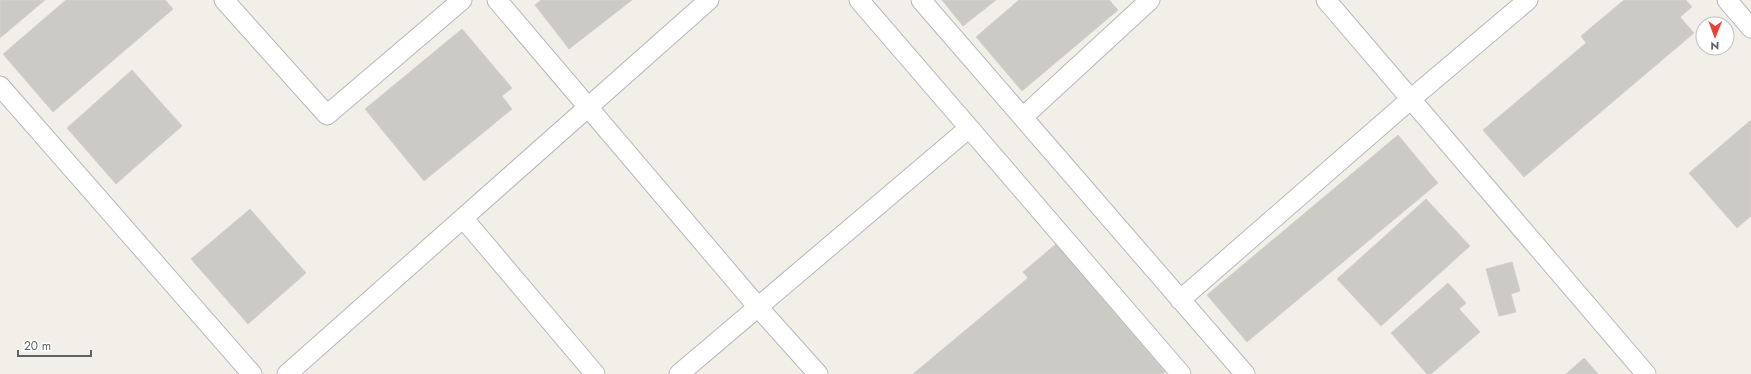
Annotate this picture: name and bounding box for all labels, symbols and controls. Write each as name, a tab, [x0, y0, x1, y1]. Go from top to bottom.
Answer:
north arrow	[1695, 16, 1735, 56]
text: N	[1710, 38, 1719, 54]
scale bar	[18, 332, 91, 358]
text: 20 m	[24, 337, 51, 355]

